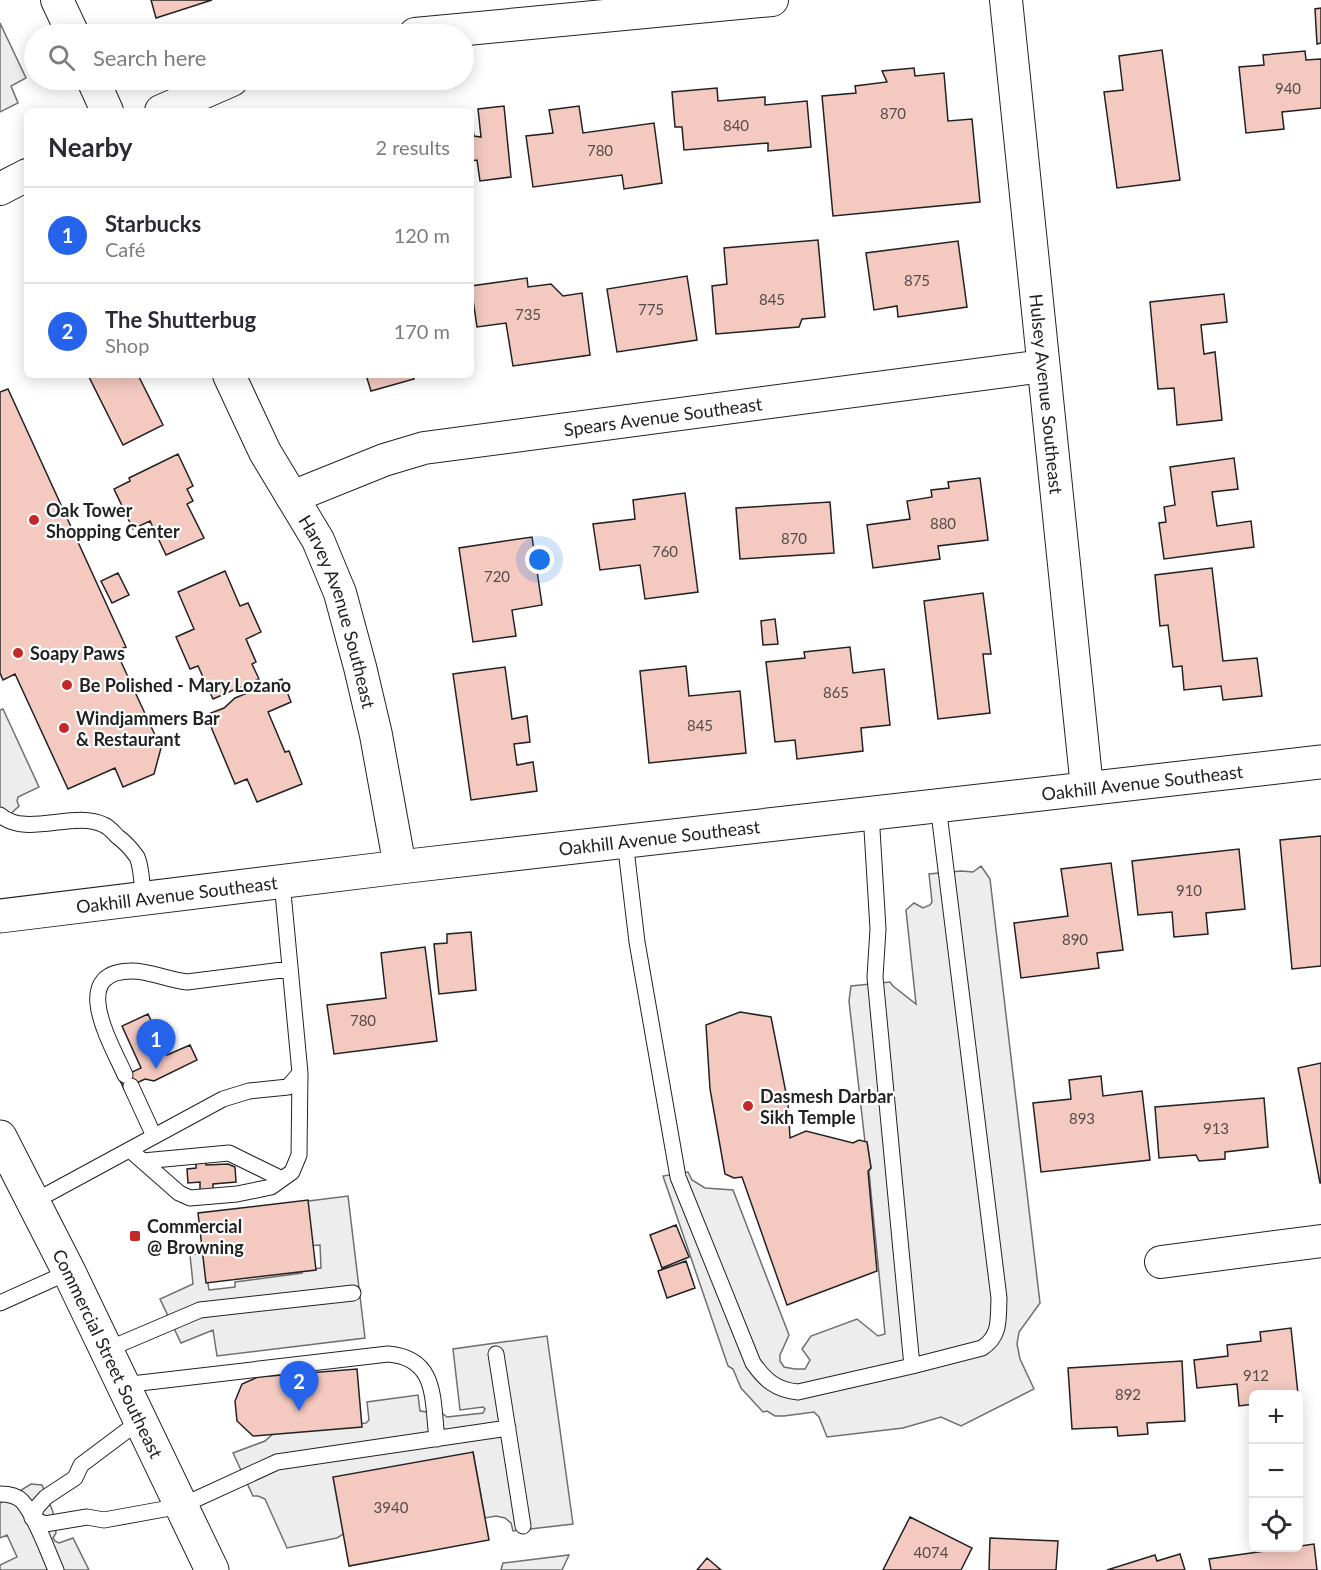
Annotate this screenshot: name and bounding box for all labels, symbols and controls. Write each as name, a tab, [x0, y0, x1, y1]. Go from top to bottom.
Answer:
search box	[24, 24, 474, 90]
icon: search	[45, 41, 78, 74]
text: Search here	[93, 44, 206, 71]
house number: 940	[1275, 79, 1301, 97]
house number: 870	[880, 104, 906, 122]
house number: 840	[723, 116, 749, 134]
text: Nearby	[48, 131, 133, 163]
text: 2 results	[375, 135, 450, 159]
house number: 780	[587, 141, 613, 159]
text: Starbucks	[105, 210, 201, 237]
text: 1	[62, 223, 73, 247]
text: 120 m	[394, 223, 450, 247]
text: Café	[105, 237, 145, 261]
house number: 875	[904, 271, 930, 289]
house number: 845	[759, 290, 785, 308]
street label: Hulsey Avenue Southeast	[1025, 293, 1068, 496]
house number: 775	[638, 300, 664, 318]
house number: 735	[515, 305, 541, 323]
text: The Shutterbug	[105, 306, 256, 333]
text: 2	[62, 319, 73, 343]
text: 170 m	[394, 319, 450, 343]
text: Shop	[105, 333, 149, 357]
street label: Spears Avenue Southeast	[562, 392, 764, 440]
place label: Oak Tower Shopping Center	[46, 499, 180, 542]
street label: Harvey Avenue Southeast	[294, 511, 380, 711]
marker: Oak Tower Shopping Center	[27, 513, 41, 527]
house number: 880	[930, 514, 956, 532]
house number: 870	[781, 529, 807, 547]
house number: 760	[652, 542, 678, 560]
your location	[525, 545, 554, 574]
house number: 720	[484, 567, 510, 585]
place label: Soapy Paws	[30, 642, 125, 664]
marker: Soapy Paws	[11, 646, 25, 660]
place label: Be Polished - Mary Lozano	[79, 674, 291, 696]
marker: Be Polished - Mary Lozano	[60, 678, 74, 692]
house number: 865	[823, 683, 849, 701]
place label: Windjammers Bar & Restaurant	[76, 707, 220, 750]
house number: 845	[687, 716, 713, 734]
marker: Windjammers Bar & Restaurant	[57, 721, 71, 735]
street label: Oakhill Avenue Southeast	[1040, 760, 1245, 805]
street label: Oakhill Avenue Southeast	[557, 815, 762, 860]
street label: Oakhill Avenue Southeast	[75, 871, 279, 918]
house number: 910	[1176, 881, 1202, 899]
house number: 890	[1062, 930, 1088, 948]
house number: 780	[350, 1011, 376, 1029]
pin: 1	[136, 1020, 176, 1069]
place label: Dasmesh Darbar Sikh Temple	[760, 1085, 893, 1128]
marker: Dasmesh Darbar Sikh Temple	[741, 1099, 755, 1113]
house number: 893	[1069, 1109, 1095, 1127]
house number: 913	[1203, 1119, 1229, 1137]
place label: Commercial @ Browning	[147, 1215, 244, 1258]
marker: Commercial @ Browning	[128, 1229, 142, 1243]
street label: Commercial Street Southeast	[48, 1245, 168, 1462]
pin: 2	[280, 1362, 318, 1411]
house number: 912	[1243, 1366, 1269, 1384]
house number: 892	[1115, 1385, 1141, 1403]
map controls	[1249, 1390, 1303, 1552]
button: +	[1249, 1390, 1303, 1444]
button: −	[1249, 1444, 1303, 1498]
house number: 3940	[374, 1498, 409, 1516]
button: locate	[1249, 1498, 1303, 1552]
house number: 4074	[914, 1543, 949, 1561]

